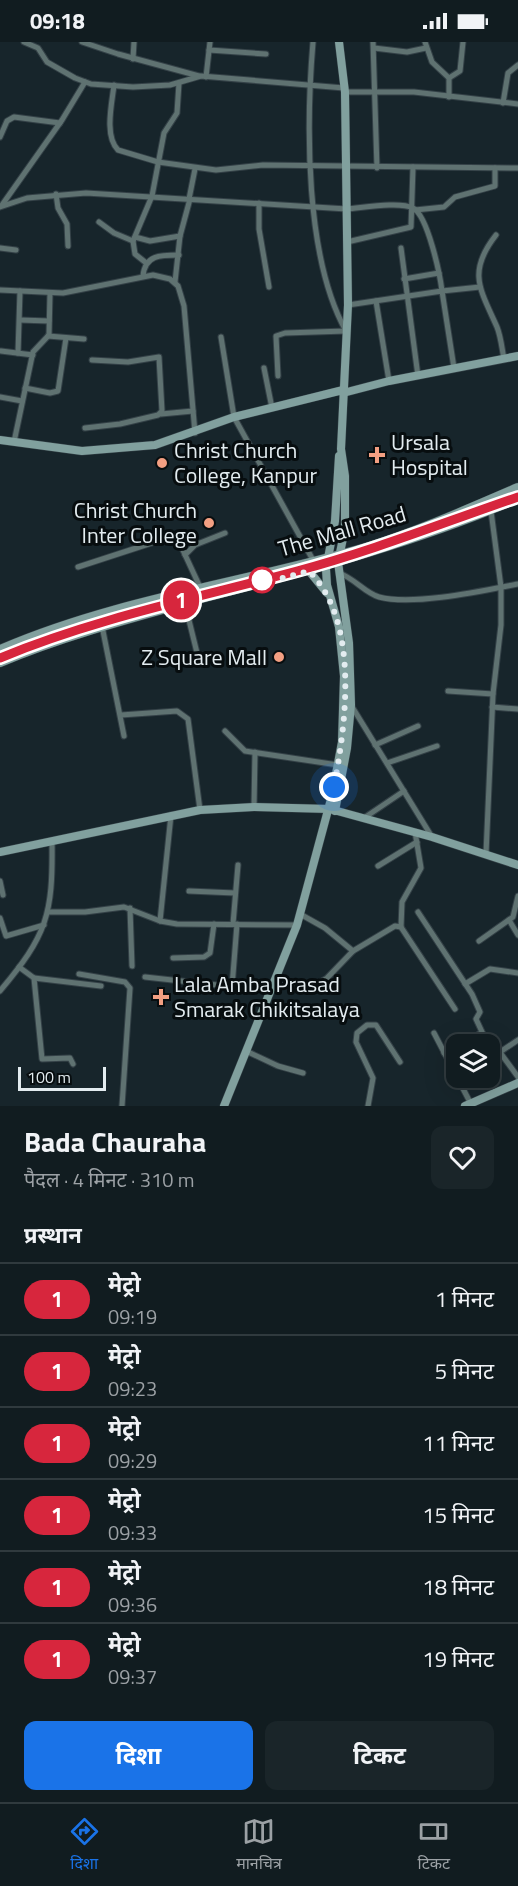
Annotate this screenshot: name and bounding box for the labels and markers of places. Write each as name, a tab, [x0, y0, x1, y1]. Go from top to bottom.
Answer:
place label: Ursala Hospital	[391, 425, 468, 484]
place label: Christ Church College, Kanpur	[174, 433, 317, 492]
marker: Ursala Hospital	[368, 446, 386, 464]
marker: Christ Church College, Kanpur	[155, 456, 169, 470]
place label: Christ Church Inter College	[74, 493, 197, 552]
marker: Christ Church Inter College	[202, 516, 216, 530]
unlabelled marker	[249, 567, 275, 593]
place label: Z Square Mall	[141, 640, 267, 674]
marker: Z Square Mall	[272, 650, 286, 664]
place label: Lala Amba Prasad Smarak Chikitsalaya	[174, 967, 360, 1026]
marker: Lala Amba Prasad Smarak Chikitsalaya	[152, 988, 170, 1006]

